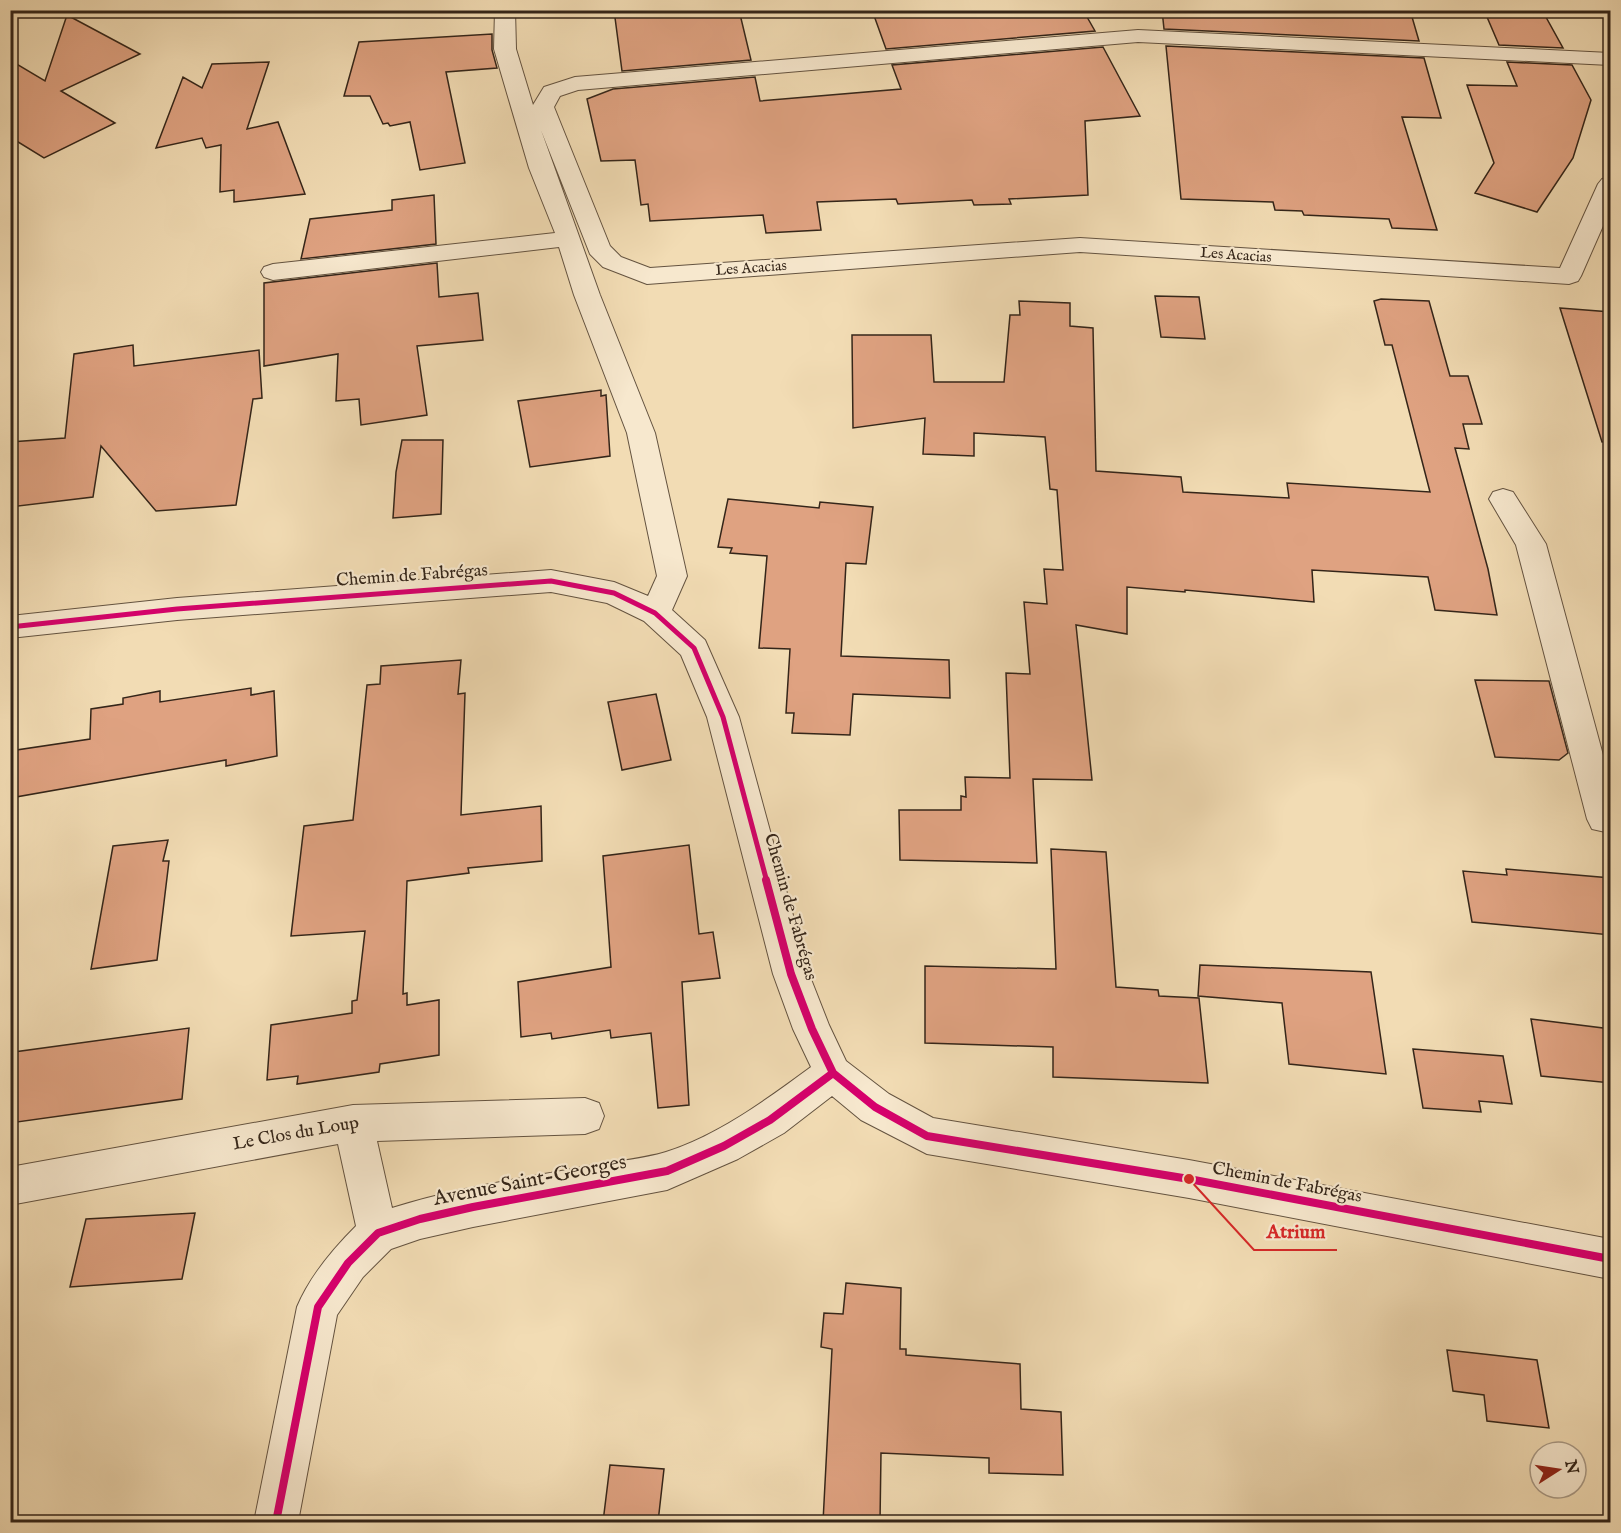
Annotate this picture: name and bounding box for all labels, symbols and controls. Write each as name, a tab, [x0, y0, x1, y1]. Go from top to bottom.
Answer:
street label: Les Acacias	[1200, 243, 1272, 267]
street label: Les Acacias	[715, 256, 787, 280]
street label: Chemin de Fabrégas	[335, 559, 489, 593]
street label: Chemin de Fabrégas	[758, 831, 822, 983]
street label: Le Clos du Loup	[231, 1112, 361, 1156]
street label: Avenue Saint-Georges	[430, 1149, 629, 1213]
street label: Chemin de Fabrégas	[1210, 1157, 1364, 1209]
callout: Atrium	[1254, 1212, 1337, 1250]
text: Atrium	[1266, 1220, 1326, 1245]
north arrow	[1528, 1440, 1588, 1500]
text: N	[1559, 1457, 1582, 1476]

